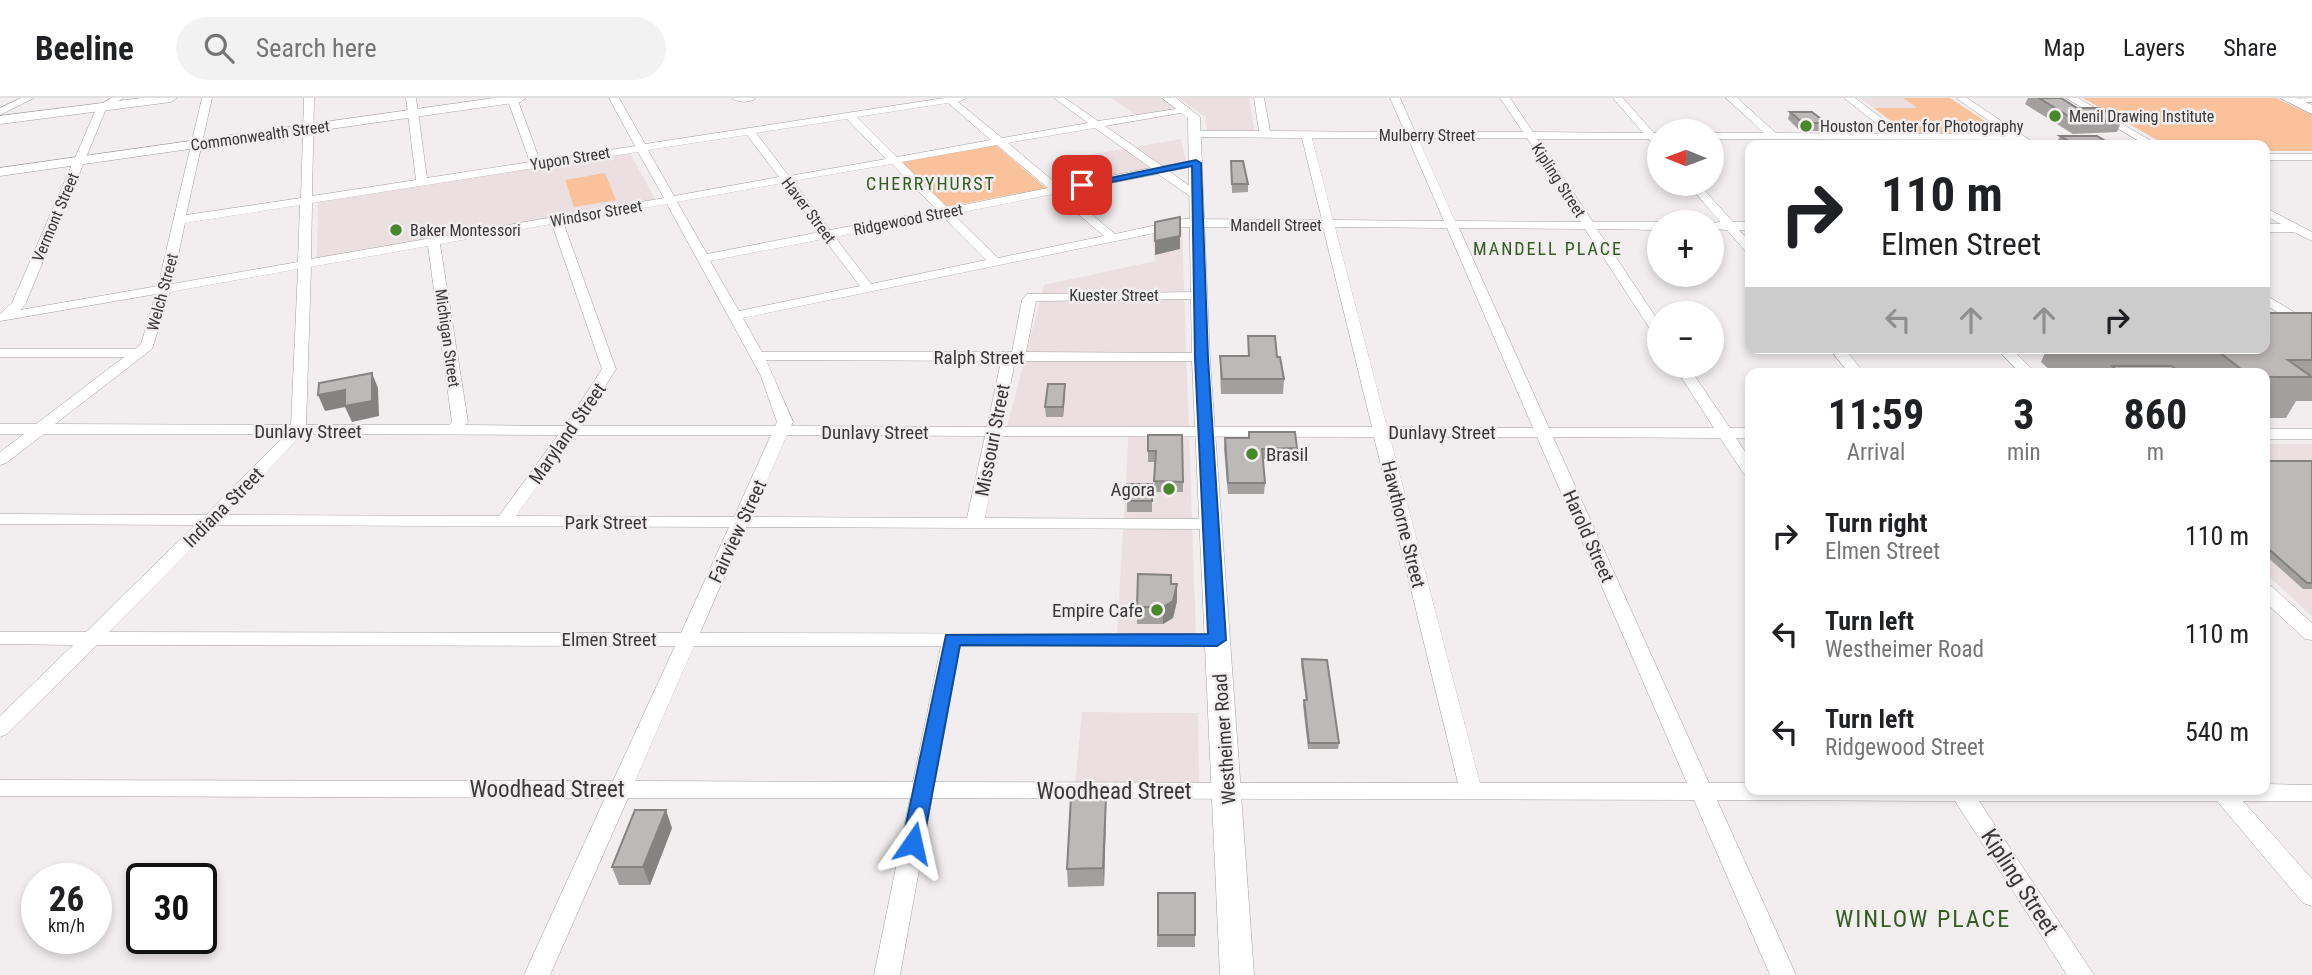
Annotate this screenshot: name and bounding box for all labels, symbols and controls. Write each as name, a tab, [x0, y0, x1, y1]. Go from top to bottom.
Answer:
search box	[176, 17, 666, 80]
text: Beeline	[35, 29, 134, 68]
icon: search	[200, 29, 238, 67]
text: Search here	[256, 33, 377, 63]
text: Map	[2044, 34, 2085, 62]
text: Layers	[2123, 34, 2185, 62]
text: Share	[2223, 34, 2277, 62]
place label: Menil Drawing Institute	[2069, 107, 2214, 126]
marker: Menil Drawing Institute	[2047, 108, 2063, 124]
street label: Commonwealth Street	[190, 116, 331, 155]
place label: Houston Center for Photography	[1820, 117, 2024, 136]
marker: Houston Center for Photography	[1798, 118, 1814, 134]
north arrow	[1647, 119, 1724, 196]
map controls	[1647, 119, 1724, 378]
street label: Mulberry Street	[1379, 126, 1476, 145]
street label: Kipling Street	[1528, 140, 1590, 221]
street label: Yupon Street	[529, 143, 612, 174]
pin	[1052, 155, 1112, 215]
icon: arrive	[1063, 166, 1101, 204]
text: 110 m	[1881, 166, 2003, 223]
icon: right	[1766, 168, 1857, 259]
street label: Vermont Street	[28, 170, 83, 265]
district label: CHERRYHURST	[866, 173, 996, 194]
street label: Haver Street	[778, 174, 840, 247]
street label: Windsor Street	[549, 196, 644, 231]
street label: Ridgewood Street	[852, 200, 965, 239]
button: +	[1647, 210, 1724, 287]
street label: Mandell Street	[1230, 216, 1322, 235]
place label: Baker Montessori	[410, 221, 521, 240]
marker: Baker Montessori	[388, 222, 404, 238]
text: Elmen Street	[1881, 225, 2041, 263]
district label: MANDELL PLACE	[1473, 238, 1623, 259]
street label: Welch Street	[143, 251, 182, 333]
street label: Kuester Street	[1069, 286, 1159, 305]
street label: Michigan Street	[431, 288, 464, 389]
button: −	[1647, 301, 1724, 378]
icon: left	[1879, 301, 1917, 339]
icon: ahead	[1952, 301, 1990, 339]
icon: ahead	[2025, 301, 2063, 339]
icon: right	[2098, 301, 2136, 339]
street label: Ralph Street	[934, 346, 1024, 369]
street label: Maryland Street	[524, 378, 611, 488]
street label: Missouri Street	[970, 382, 1015, 498]
text: 11:59	[1828, 390, 1924, 439]
text: 3	[2013, 390, 2034, 439]
text: 860	[2123, 390, 2187, 439]
street label: Dunlavy Street	[254, 420, 362, 443]
street label: Dunlavy Street	[821, 421, 929, 444]
street label: Dunlavy Street	[1388, 421, 1496, 444]
text: Arrival	[1847, 439, 1905, 466]
text: min	[2007, 439, 2041, 466]
text: m	[2147, 439, 2164, 466]
place label: Brasil	[1266, 443, 1308, 466]
marker: Brasil	[1244, 446, 1260, 462]
street label: Hawthorne Street	[1377, 458, 1430, 590]
street label: Indiana Street	[178, 462, 268, 552]
street label: Fairview Street	[704, 476, 771, 586]
place label: Agora	[1111, 478, 1155, 501]
marker: Agora	[1161, 481, 1177, 497]
street label: Harold Street	[1558, 486, 1619, 586]
text: Turn right	[1825, 508, 1927, 538]
street label: Park Street	[565, 511, 647, 534]
icon: right	[1766, 517, 1804, 555]
text: 110 m	[2185, 521, 2249, 551]
text: Elmen Street	[1825, 538, 1940, 565]
place label: Empire Cafe	[1052, 599, 1143, 622]
marker: Empire Cafe	[1149, 602, 1165, 618]
text: Turn left	[1825, 606, 1914, 636]
icon: left	[1766, 615, 1804, 653]
text: 110 m	[2185, 619, 2249, 649]
street label: Elmen Street	[561, 628, 657, 651]
text: Westheimer Road	[1825, 636, 1984, 663]
street label: Westheimer Road	[1208, 673, 1241, 805]
text: Turn left	[1825, 704, 1914, 734]
icon: left	[1766, 713, 1804, 751]
text: 540 m	[2185, 717, 2249, 747]
text: Ridgewood Street	[1825, 734, 1985, 761]
street label: Woodhead Street	[469, 776, 625, 803]
street label: Woodhead Street	[1036, 778, 1192, 805]
position arrow	[876, 806, 950, 880]
street label: Kipling Street	[1975, 824, 2064, 941]
speed limit sign: 30	[126, 863, 217, 954]
text: 26	[49, 879, 84, 920]
district label: WINLOW PLACE	[1835, 905, 2011, 933]
text: km/h	[48, 915, 85, 936]

